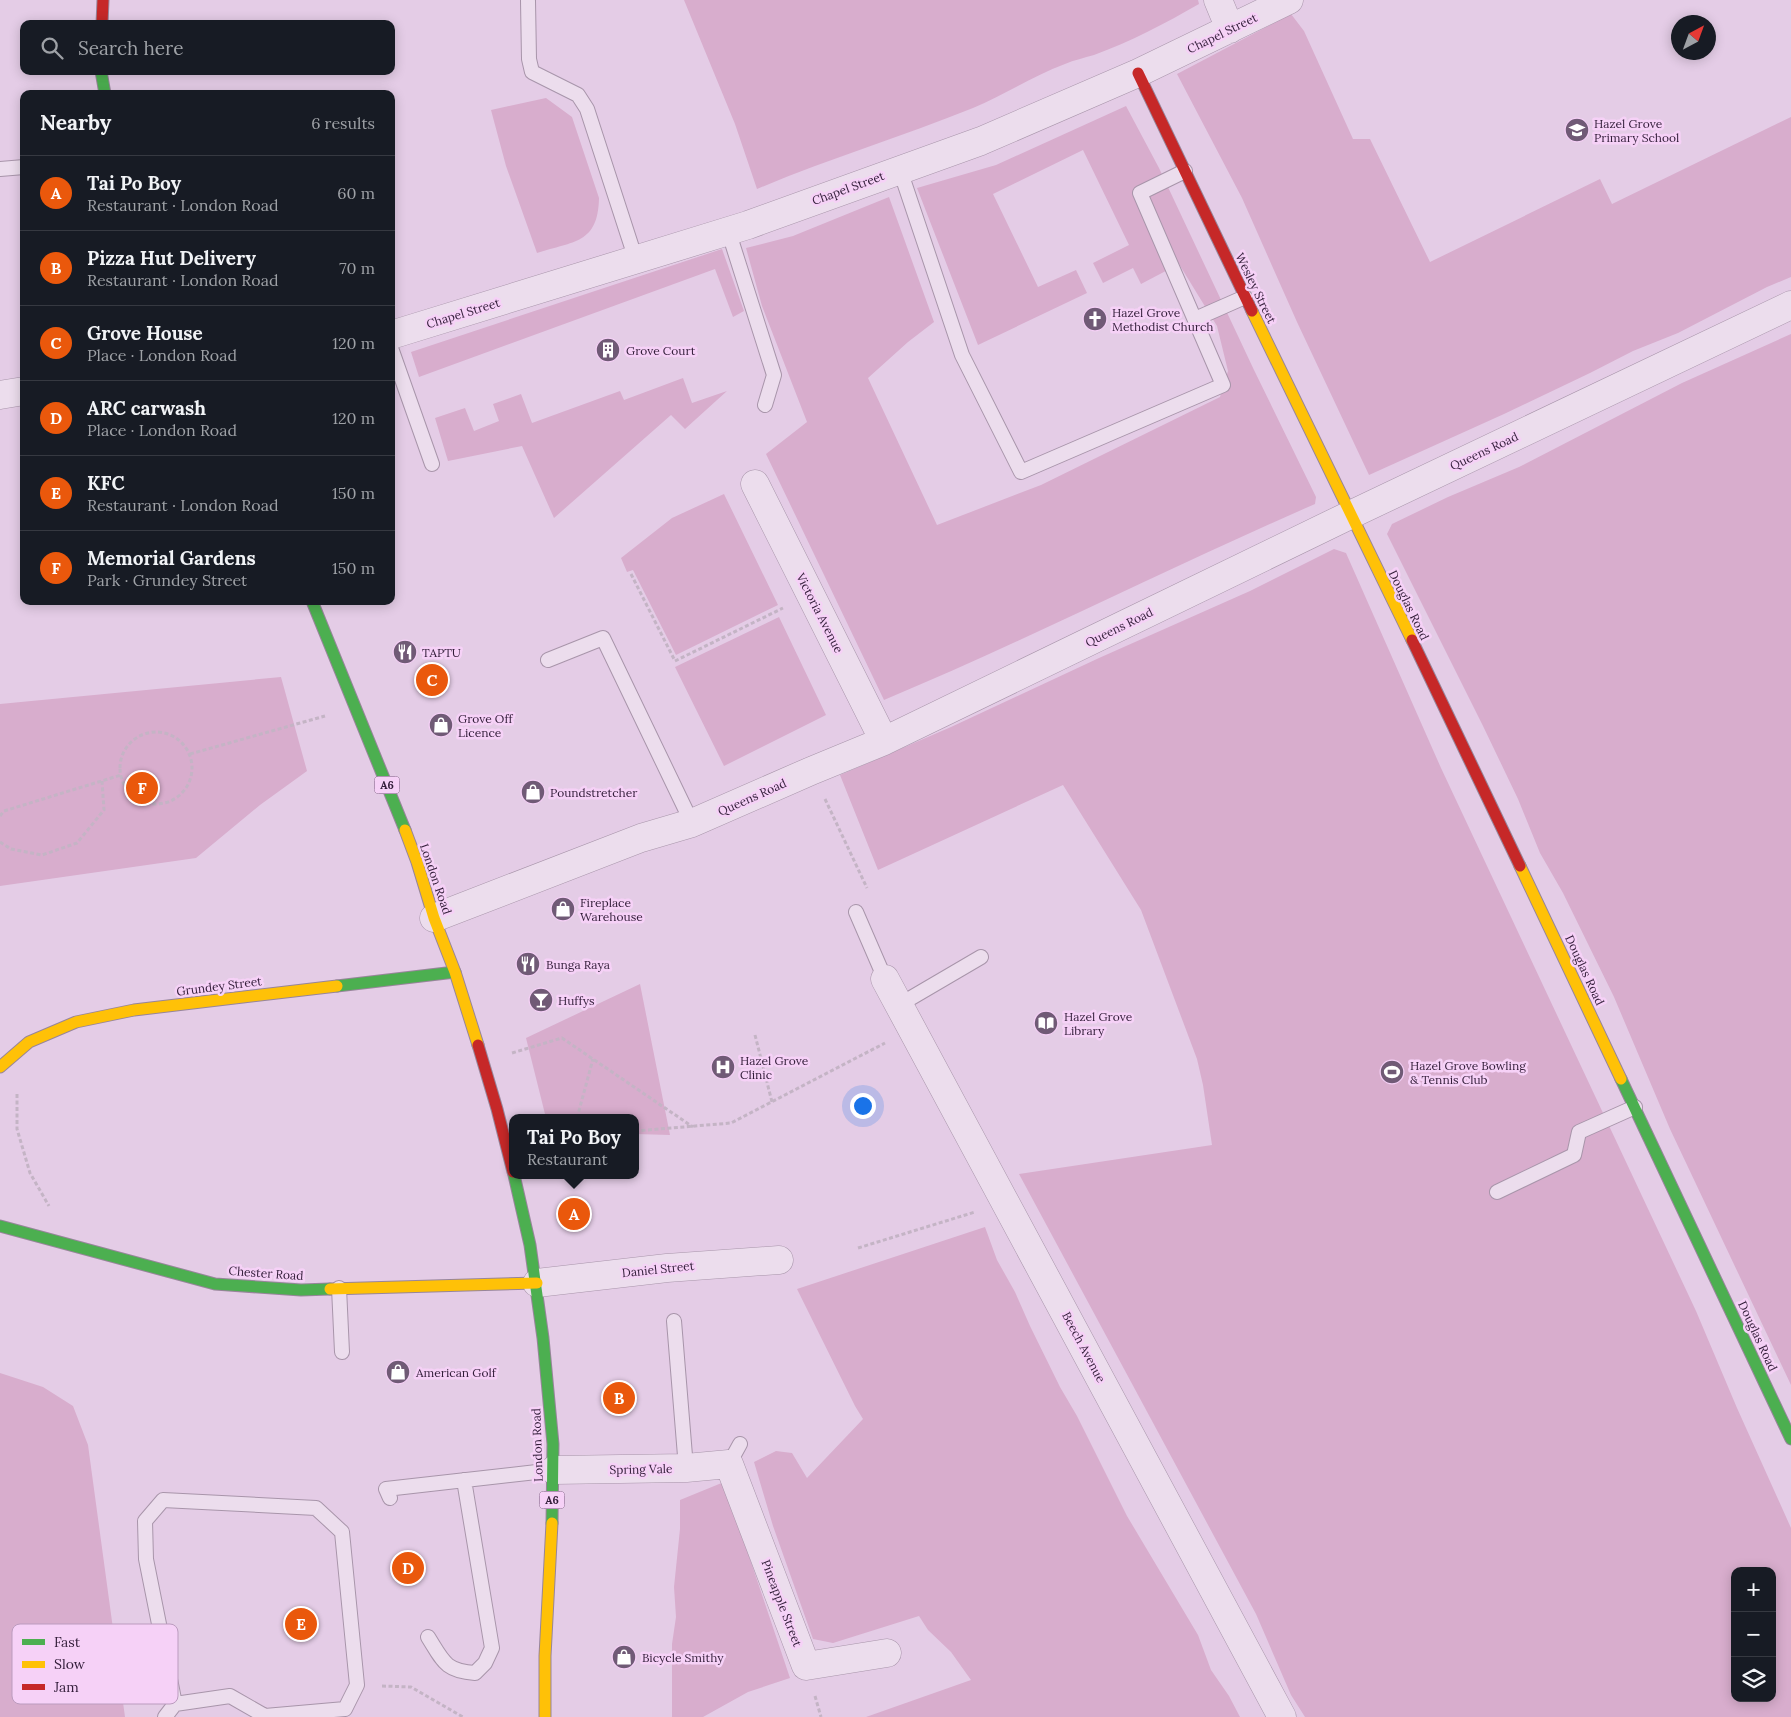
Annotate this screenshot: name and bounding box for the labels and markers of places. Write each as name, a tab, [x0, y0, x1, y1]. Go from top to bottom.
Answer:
place label: Hazel Grove Primary School	[1594, 116, 1679, 145]
school or university icon: Hazel Grove Primary School	[1564, 117, 1590, 143]
place label: Hazel Grove Methodist Church	[1112, 305, 1214, 334]
church icon: Hazel Grove Methodist Church	[1082, 306, 1108, 332]
building icon: Grove Court	[595, 337, 621, 363]
place label: Grove Court	[626, 343, 696, 358]
restaurant icon: TAPTU	[392, 639, 418, 665]
place label: TAPTU	[422, 645, 461, 660]
pin: C	[416, 661, 448, 699]
place label: Grove Off Licence	[458, 711, 514, 740]
shop icon: Grove Off Licence	[428, 712, 454, 738]
pin: F	[126, 769, 158, 807]
shop icon: Poundstretcher	[520, 779, 546, 805]
place label: Poundstretcher	[550, 785, 638, 800]
place label: Fireplace Warehouse	[580, 895, 643, 924]
shop icon: Fireplace Warehouse	[550, 896, 576, 922]
restaurant icon: Bunga Raya	[515, 951, 541, 977]
place label: Bunga Raya	[546, 957, 610, 972]
bar icon: Huffys	[528, 987, 554, 1013]
place label: Huffys	[558, 993, 595, 1008]
place label: Hazel Grove Library	[1064, 1009, 1133, 1038]
library icon: Hazel Grove Library	[1033, 1010, 1059, 1036]
place label: Hazel Grove Clinic	[740, 1053, 809, 1082]
hospital icon: Hazel Grove Clinic	[710, 1054, 736, 1080]
place label: Hazel Grove Bowling & Tennis Club	[1410, 1058, 1526, 1087]
sports icon: Hazel Grove Bowling & Tennis Club	[1379, 1059, 1405, 1085]
pin: A	[558, 1195, 590, 1233]
shop icon: American Golf	[385, 1359, 411, 1385]
place label: American Golf	[415, 1365, 497, 1380]
pin: B	[603, 1379, 635, 1417]
pin: D	[392, 1549, 424, 1587]
pin: E	[285, 1605, 317, 1643]
shop icon: Bicycle Smithy	[611, 1644, 637, 1670]
place label: Bicycle Smithy	[642, 1650, 724, 1665]

